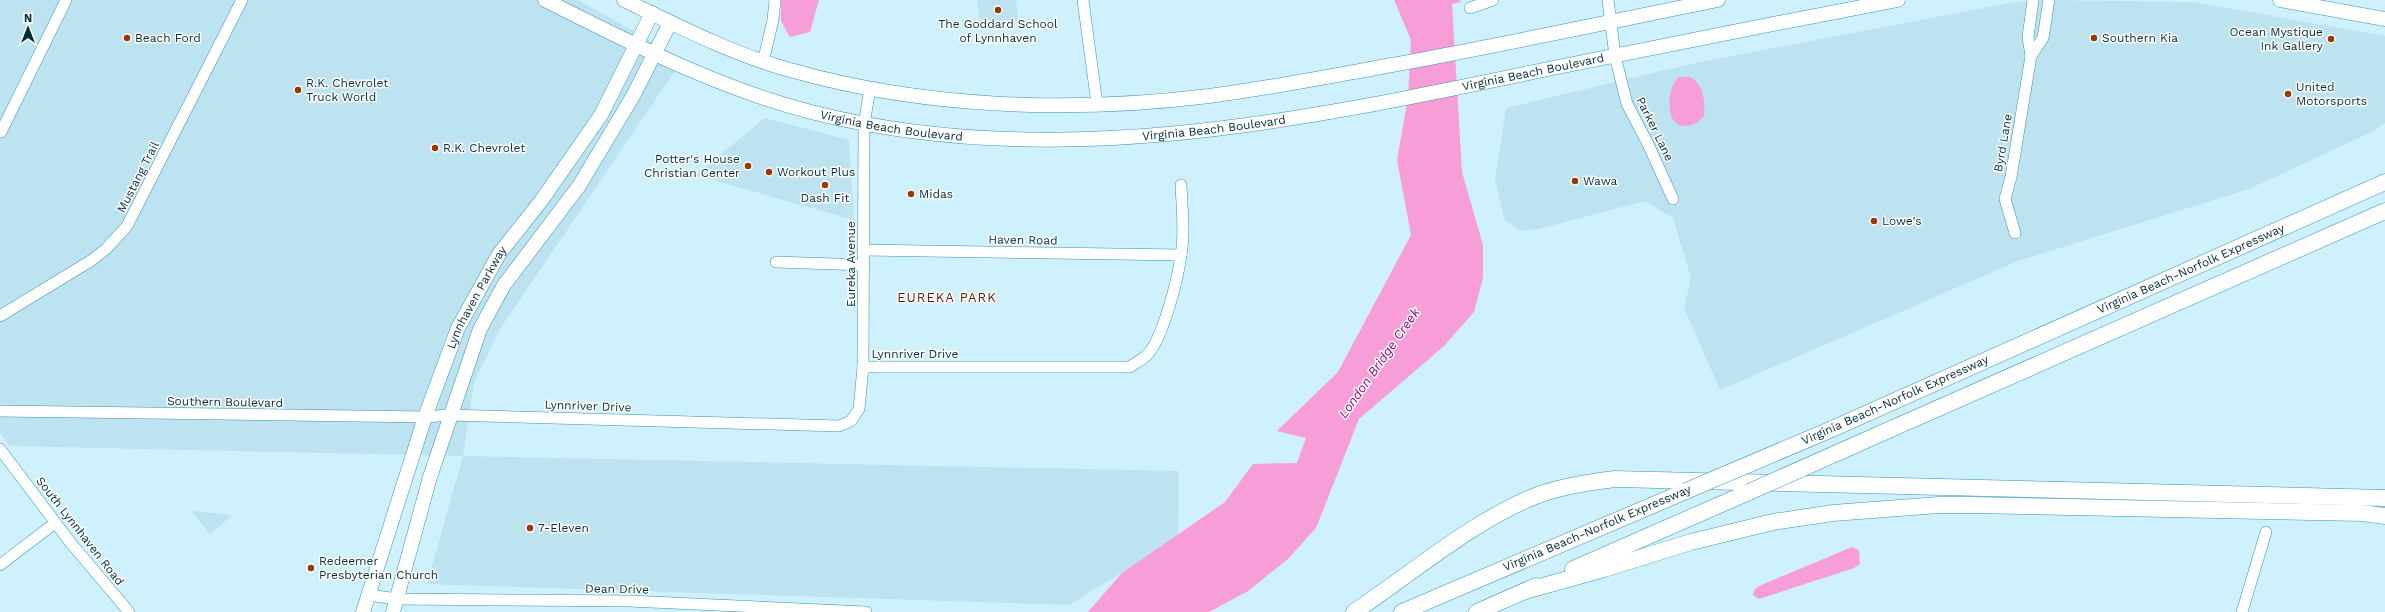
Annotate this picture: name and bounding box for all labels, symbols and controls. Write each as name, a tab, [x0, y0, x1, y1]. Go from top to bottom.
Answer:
marker: The Goddard School of Lynnhaven	[993, 5, 1003, 15]
north arrow	[8, 8, 48, 48]
text: N	[24, 12, 32, 25]
place label: The Goddard School of Lynnhaven	[938, 17, 1058, 45]
place label: Ocean Mystique Ink Gallery	[2229, 25, 2324, 53]
place label: Beach Ford	[135, 31, 201, 45]
place label: Southern Kia	[2102, 31, 2178, 45]
marker: Beach Ford	[122, 33, 132, 43]
marker: Southern Kia	[2089, 33, 2099, 43]
marker: Ocean Mystique Ink Gallery	[2326, 34, 2336, 44]
street label: Virginia Beach Boulevard	[1461, 51, 1605, 94]
place label: R.K. Chevrolet Truck World	[306, 76, 388, 104]
place label: United Motorsports	[2296, 80, 2367, 108]
marker: R.K. Chevrolet Truck World	[293, 85, 303, 95]
marker: United Motorsports	[2283, 89, 2293, 99]
street label: Parker Lane	[1633, 95, 1677, 163]
street label: Virginia Beach Boulevard	[819, 108, 963, 144]
street label: Virginia Beach Boulevard	[1142, 112, 1287, 143]
street label: Byrd Lane	[1991, 113, 2015, 173]
street label: Mustang Trail	[114, 139, 162, 215]
place label: R.K. Chevrolet	[443, 141, 525, 155]
marker: R.K. Chevrolet	[430, 143, 440, 153]
place label: Potter's House Christian Center	[644, 152, 740, 180]
marker: Potter's House Christian Center	[743, 161, 753, 171]
place label: Workout Plus	[777, 165, 855, 179]
marker: Workout Plus	[764, 167, 774, 177]
place label: Wawa	[1583, 174, 1618, 188]
marker: Wawa	[1570, 176, 1580, 186]
marker: Dash Fit	[820, 180, 830, 190]
place label: Midas	[919, 187, 953, 201]
marker: Midas	[906, 189, 916, 199]
place label: Dash Fit	[801, 191, 849, 205]
place label: Lowe's	[1882, 214, 1922, 228]
marker: Lowe's	[1869, 216, 1879, 226]
street label: Eureka Avenue	[844, 221, 858, 307]
street label: Virginia Beach-Norfolk Expressway	[2095, 221, 2287, 317]
street label: Haven Road	[988, 232, 1058, 248]
street label: Lynnhaven Parkway	[444, 243, 510, 351]
district label: EUREKA PARK	[897, 290, 997, 305]
water label: London Bridge Creek	[1335, 304, 1423, 421]
street label: Lynnriver Drive	[872, 347, 959, 361]
street label: Virginia Beach-Norfolk Expressway	[1799, 352, 1991, 448]
street label: Southern Boulevard	[167, 394, 283, 410]
street label: Lynnriver Drive	[544, 397, 632, 415]
street label: South Lynnhaven Road	[33, 474, 127, 588]
street label: Virginia Beach-Norfolk Expressway	[1501, 482, 1694, 574]
place label: 7-Eleven	[538, 521, 589, 535]
marker: 7-Eleven	[525, 523, 535, 533]
place label: Redeemer Presbyterian Church	[319, 554, 438, 582]
marker: Redeemer Presbyterian Church	[306, 563, 316, 573]
street label: Dean Drive	[585, 581, 649, 597]

